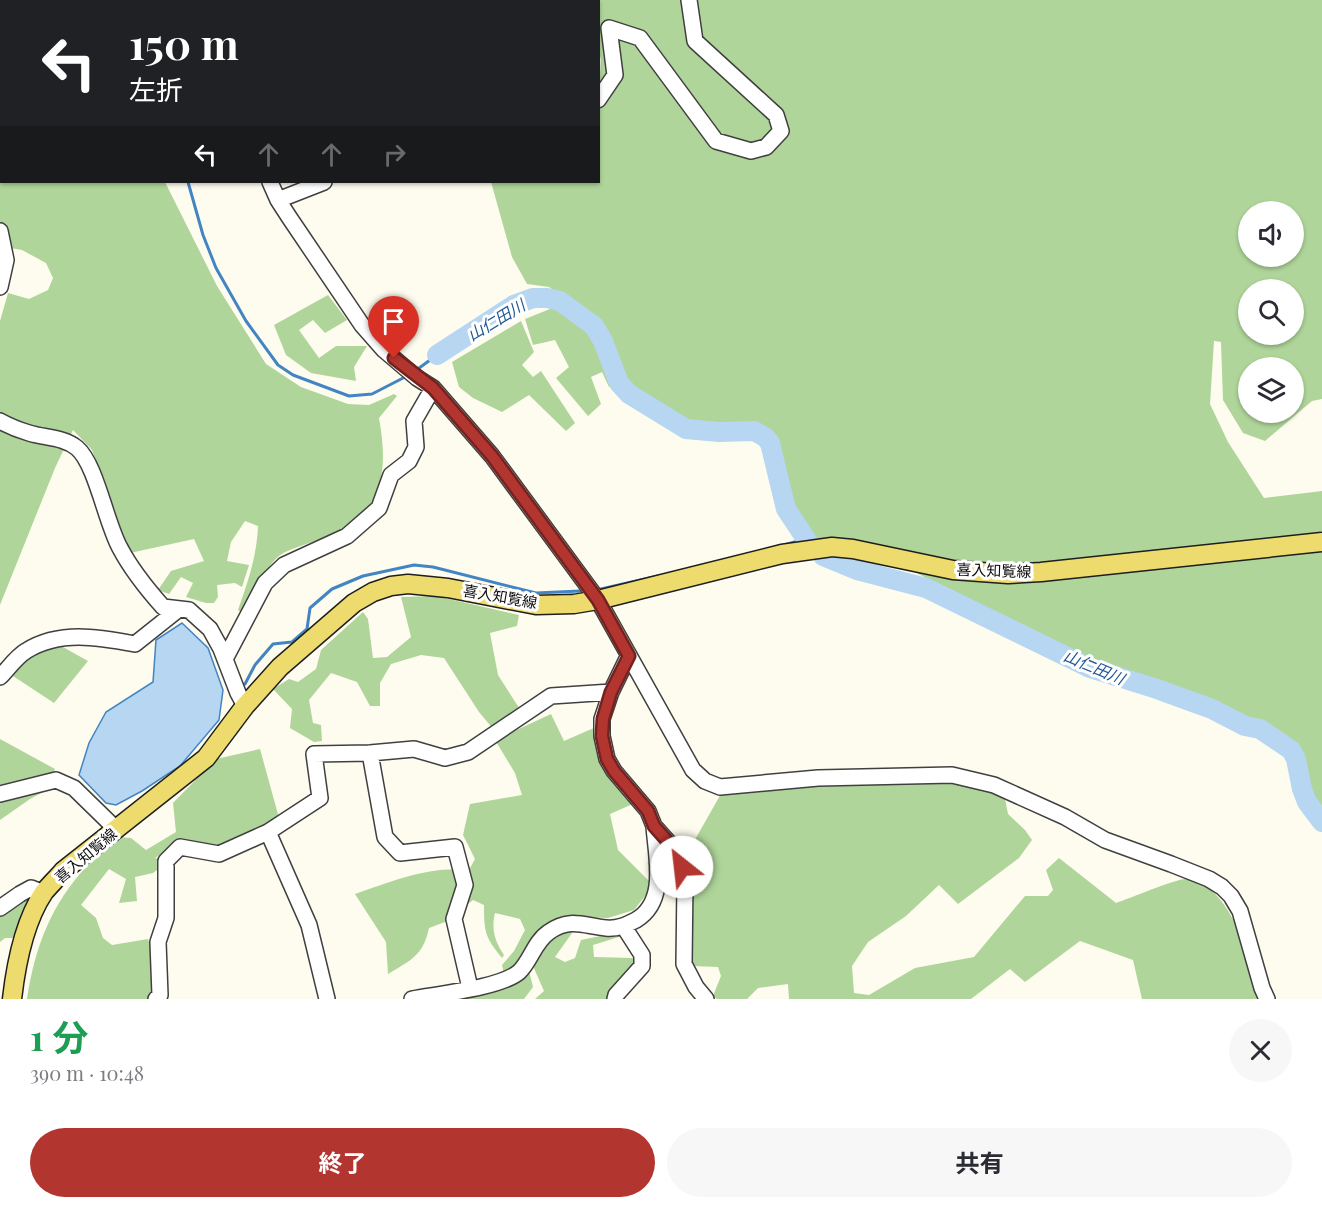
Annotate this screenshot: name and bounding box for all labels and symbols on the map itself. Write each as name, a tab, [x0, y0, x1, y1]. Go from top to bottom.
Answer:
water label: 山仁田川	[463, 293, 530, 345]
pin	[368, 296, 419, 358]
street label: 喜入知覧線	[956, 559, 1032, 581]
street label: 喜入知覧線	[461, 580, 539, 612]
water label: 山仁田川	[1061, 644, 1130, 689]
street label: 喜入知覧線	[50, 823, 121, 887]
position arrow	[650, 835, 714, 899]

